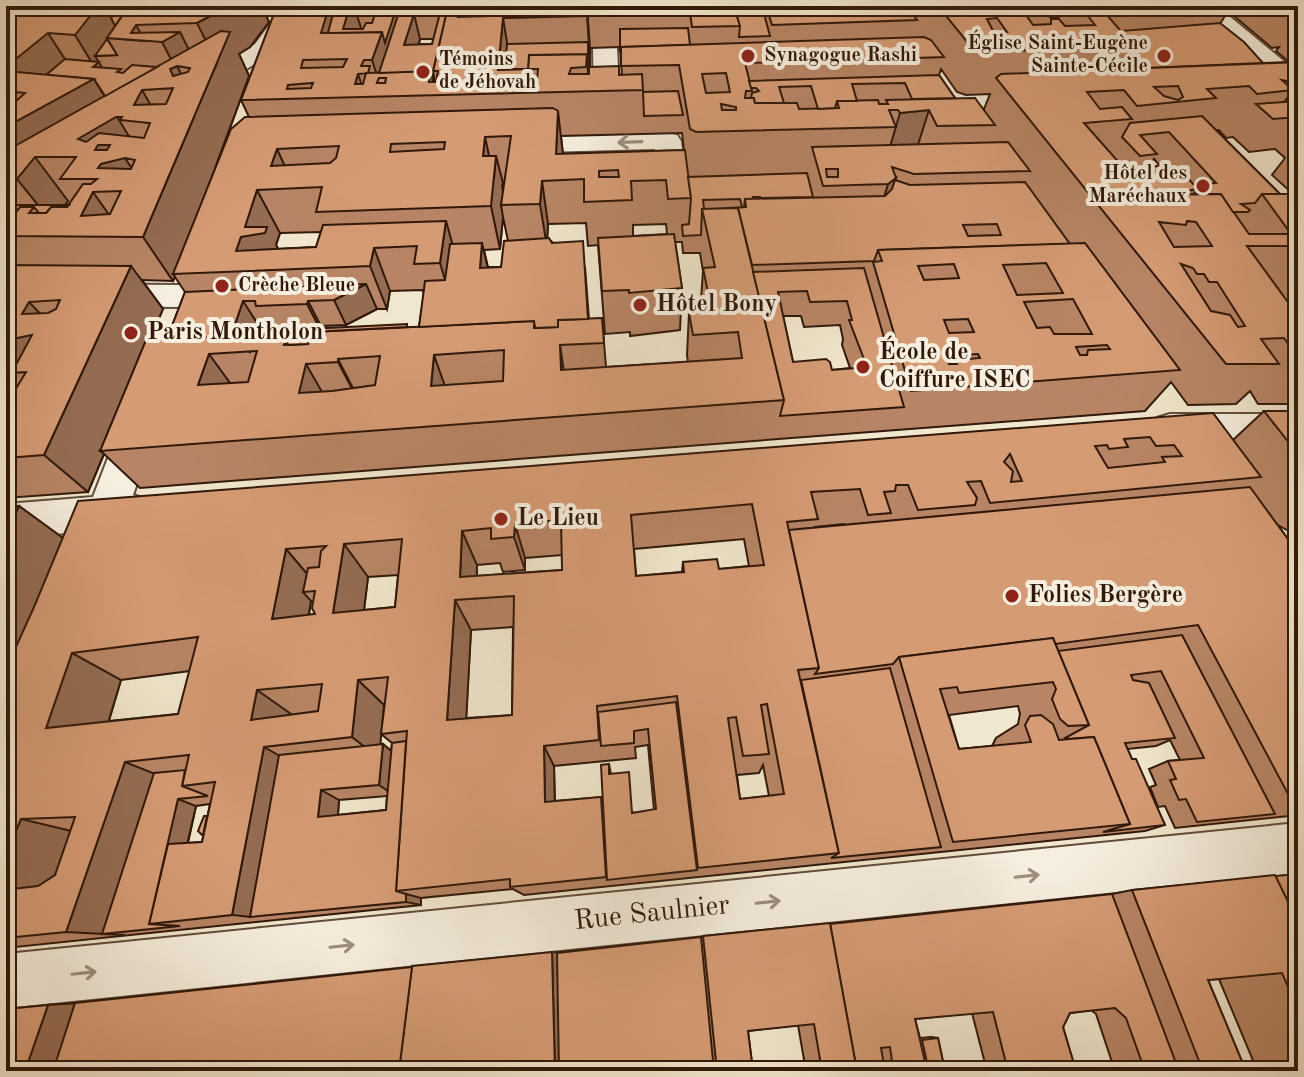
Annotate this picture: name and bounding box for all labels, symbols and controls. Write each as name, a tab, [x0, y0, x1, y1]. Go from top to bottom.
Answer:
place label: Église Saint-Eugène Sainte-Cécile	[967, 29, 1148, 77]
place label: Synagogue Rashi	[764, 46, 917, 66]
marker: Synagogue Rashi	[739, 47, 757, 65]
marker: Église Saint-Eugène Sainte-Cécile	[1155, 47, 1173, 65]
place label: Témoins de Jéhovah	[439, 50, 536, 93]
marker: Témoins de Jéhovah	[414, 63, 432, 81]
one-way arrow	[617, 134, 644, 149]
place label: Hôtel des Maréchaux	[1089, 164, 1187, 207]
marker: Hôtel des Maréchaux	[1194, 177, 1212, 195]
place label: Crèche Bleue	[238, 276, 355, 296]
marker: Crèche Bleue	[213, 277, 231, 295]
place label: Hôtel Bony	[656, 293, 777, 317]
marker: Hôtel Bony	[631, 296, 649, 314]
place label: Paris Montholon	[147, 321, 323, 345]
marker: Paris Montholon	[122, 324, 140, 342]
place label: École de Coiffure ISEC	[879, 335, 1030, 393]
marker: École de Coiffure ISEC	[854, 358, 872, 376]
place label: Le Lieu	[517, 507, 599, 531]
marker: Le Lieu	[492, 510, 510, 528]
place label: Folies Bergère	[1028, 584, 1183, 608]
marker: Folies Bergère	[1003, 587, 1021, 605]
one-way arrow	[1013, 868, 1040, 883]
street label: Rue Saulnier	[573, 892, 731, 936]
one-way arrow	[754, 894, 781, 909]
one-way arrow	[328, 938, 355, 953]
one-way arrow	[70, 965, 97, 980]

